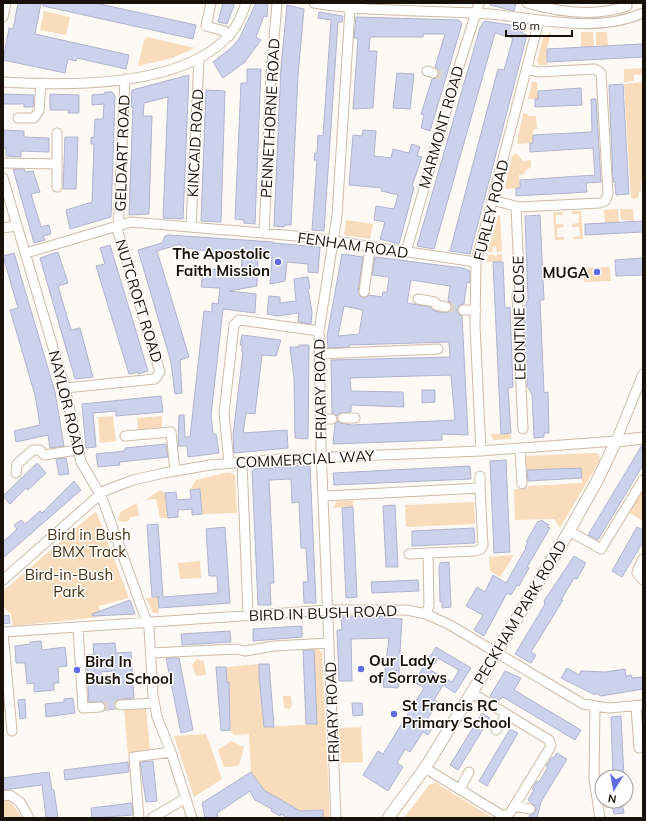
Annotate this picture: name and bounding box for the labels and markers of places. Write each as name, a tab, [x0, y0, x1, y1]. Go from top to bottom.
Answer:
place label: The Apostolic Faith Mission	[173, 244, 270, 280]
marker: The Apostolic Faith Mission	[273, 257, 283, 267]
place label: MUGA	[542, 263, 590, 282]
marker: MUGA	[592, 267, 602, 277]
place label: Our Lady of Sorrows	[369, 651, 447, 687]
place label: Bird In Bush School	[85, 652, 173, 688]
marker: Our Lady of Sorrows	[356, 664, 366, 674]
marker: Bird In Bush School	[72, 665, 82, 675]
place label: St Francis RC Primary School	[402, 696, 511, 732]
marker: St Francis RC Primary School	[389, 709, 399, 719]

